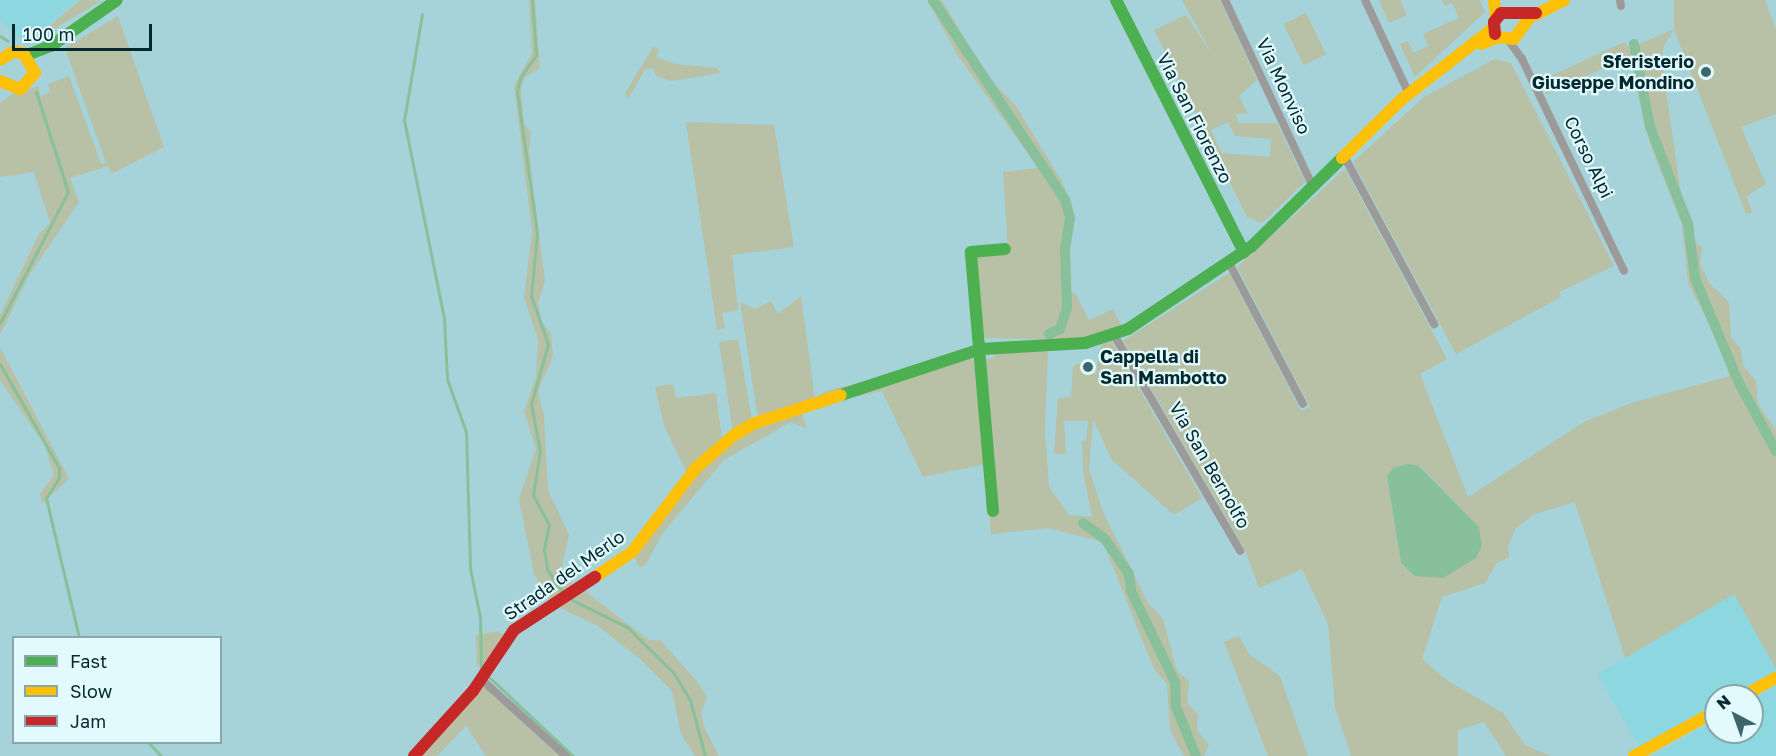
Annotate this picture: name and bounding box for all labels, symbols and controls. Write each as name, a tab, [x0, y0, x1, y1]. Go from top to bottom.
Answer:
scale bar	[15, 12, 154, 50]
text: 100 m	[23, 23, 74, 45]
street label: Via Monviso	[1252, 34, 1316, 138]
street label: Via San Fiorenzo	[1153, 49, 1237, 187]
place label: Sferisterio Giuseppe Mondino	[1532, 51, 1694, 94]
marker: Sferisterio Giuseppe Mondino	[1699, 65, 1713, 79]
street label: Corso Alpi	[1560, 113, 1618, 201]
place label: Cappella di San Mambotto	[1100, 346, 1227, 388]
marker: Cappella di San Mambotto	[1081, 360, 1095, 374]
street label: Via San Bernolfo	[1165, 398, 1255, 532]
street label: Strada del Merlo	[500, 525, 628, 625]
legend	[12, 636, 222, 744]
text: Fast	[70, 650, 107, 672]
text: Slow	[70, 680, 112, 702]
north arrow	[1704, 684, 1764, 744]
text: N	[1712, 690, 1735, 713]
text: Jam	[70, 710, 106, 732]

